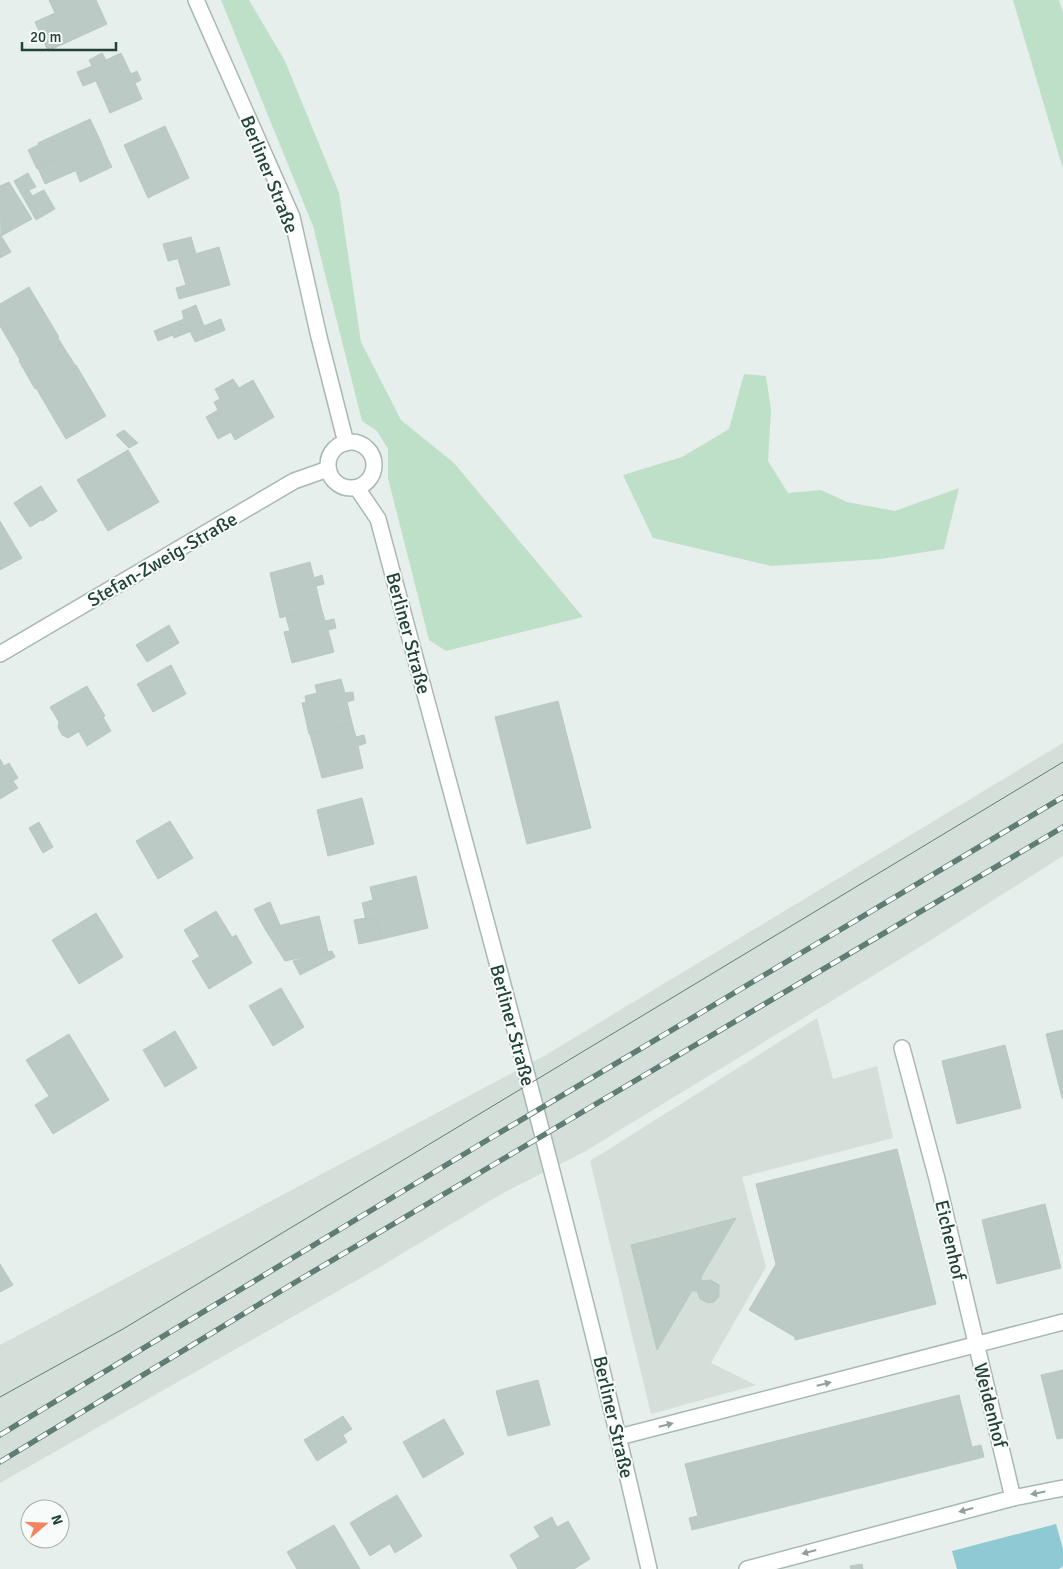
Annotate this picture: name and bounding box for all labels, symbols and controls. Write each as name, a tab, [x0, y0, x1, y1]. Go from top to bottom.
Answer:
scale bar	[22, 20, 116, 52]
text: 20 m	[30, 28, 61, 46]
street label: Berliner Straße	[235, 112, 304, 237]
street label: Stefan-Zweig-Straße	[83, 507, 242, 613]
street label: Berliner Straße	[380, 570, 436, 697]
street label: Berliner Straße	[484, 962, 540, 1089]
street label: Eichenhof	[929, 1198, 971, 1284]
street label: Berliner Straße	[587, 1354, 639, 1481]
street label: Weidenhof	[968, 1360, 1013, 1452]
one-way arrow	[816, 1380, 831, 1388]
one-way arrow	[659, 1420, 674, 1428]
one-way arrow	[1030, 1489, 1046, 1497]
north arrow	[20, 1499, 70, 1549]
one-way arrow	[958, 1506, 973, 1514]
text: N	[47, 1513, 66, 1527]
one-way arrow	[801, 1549, 816, 1557]

